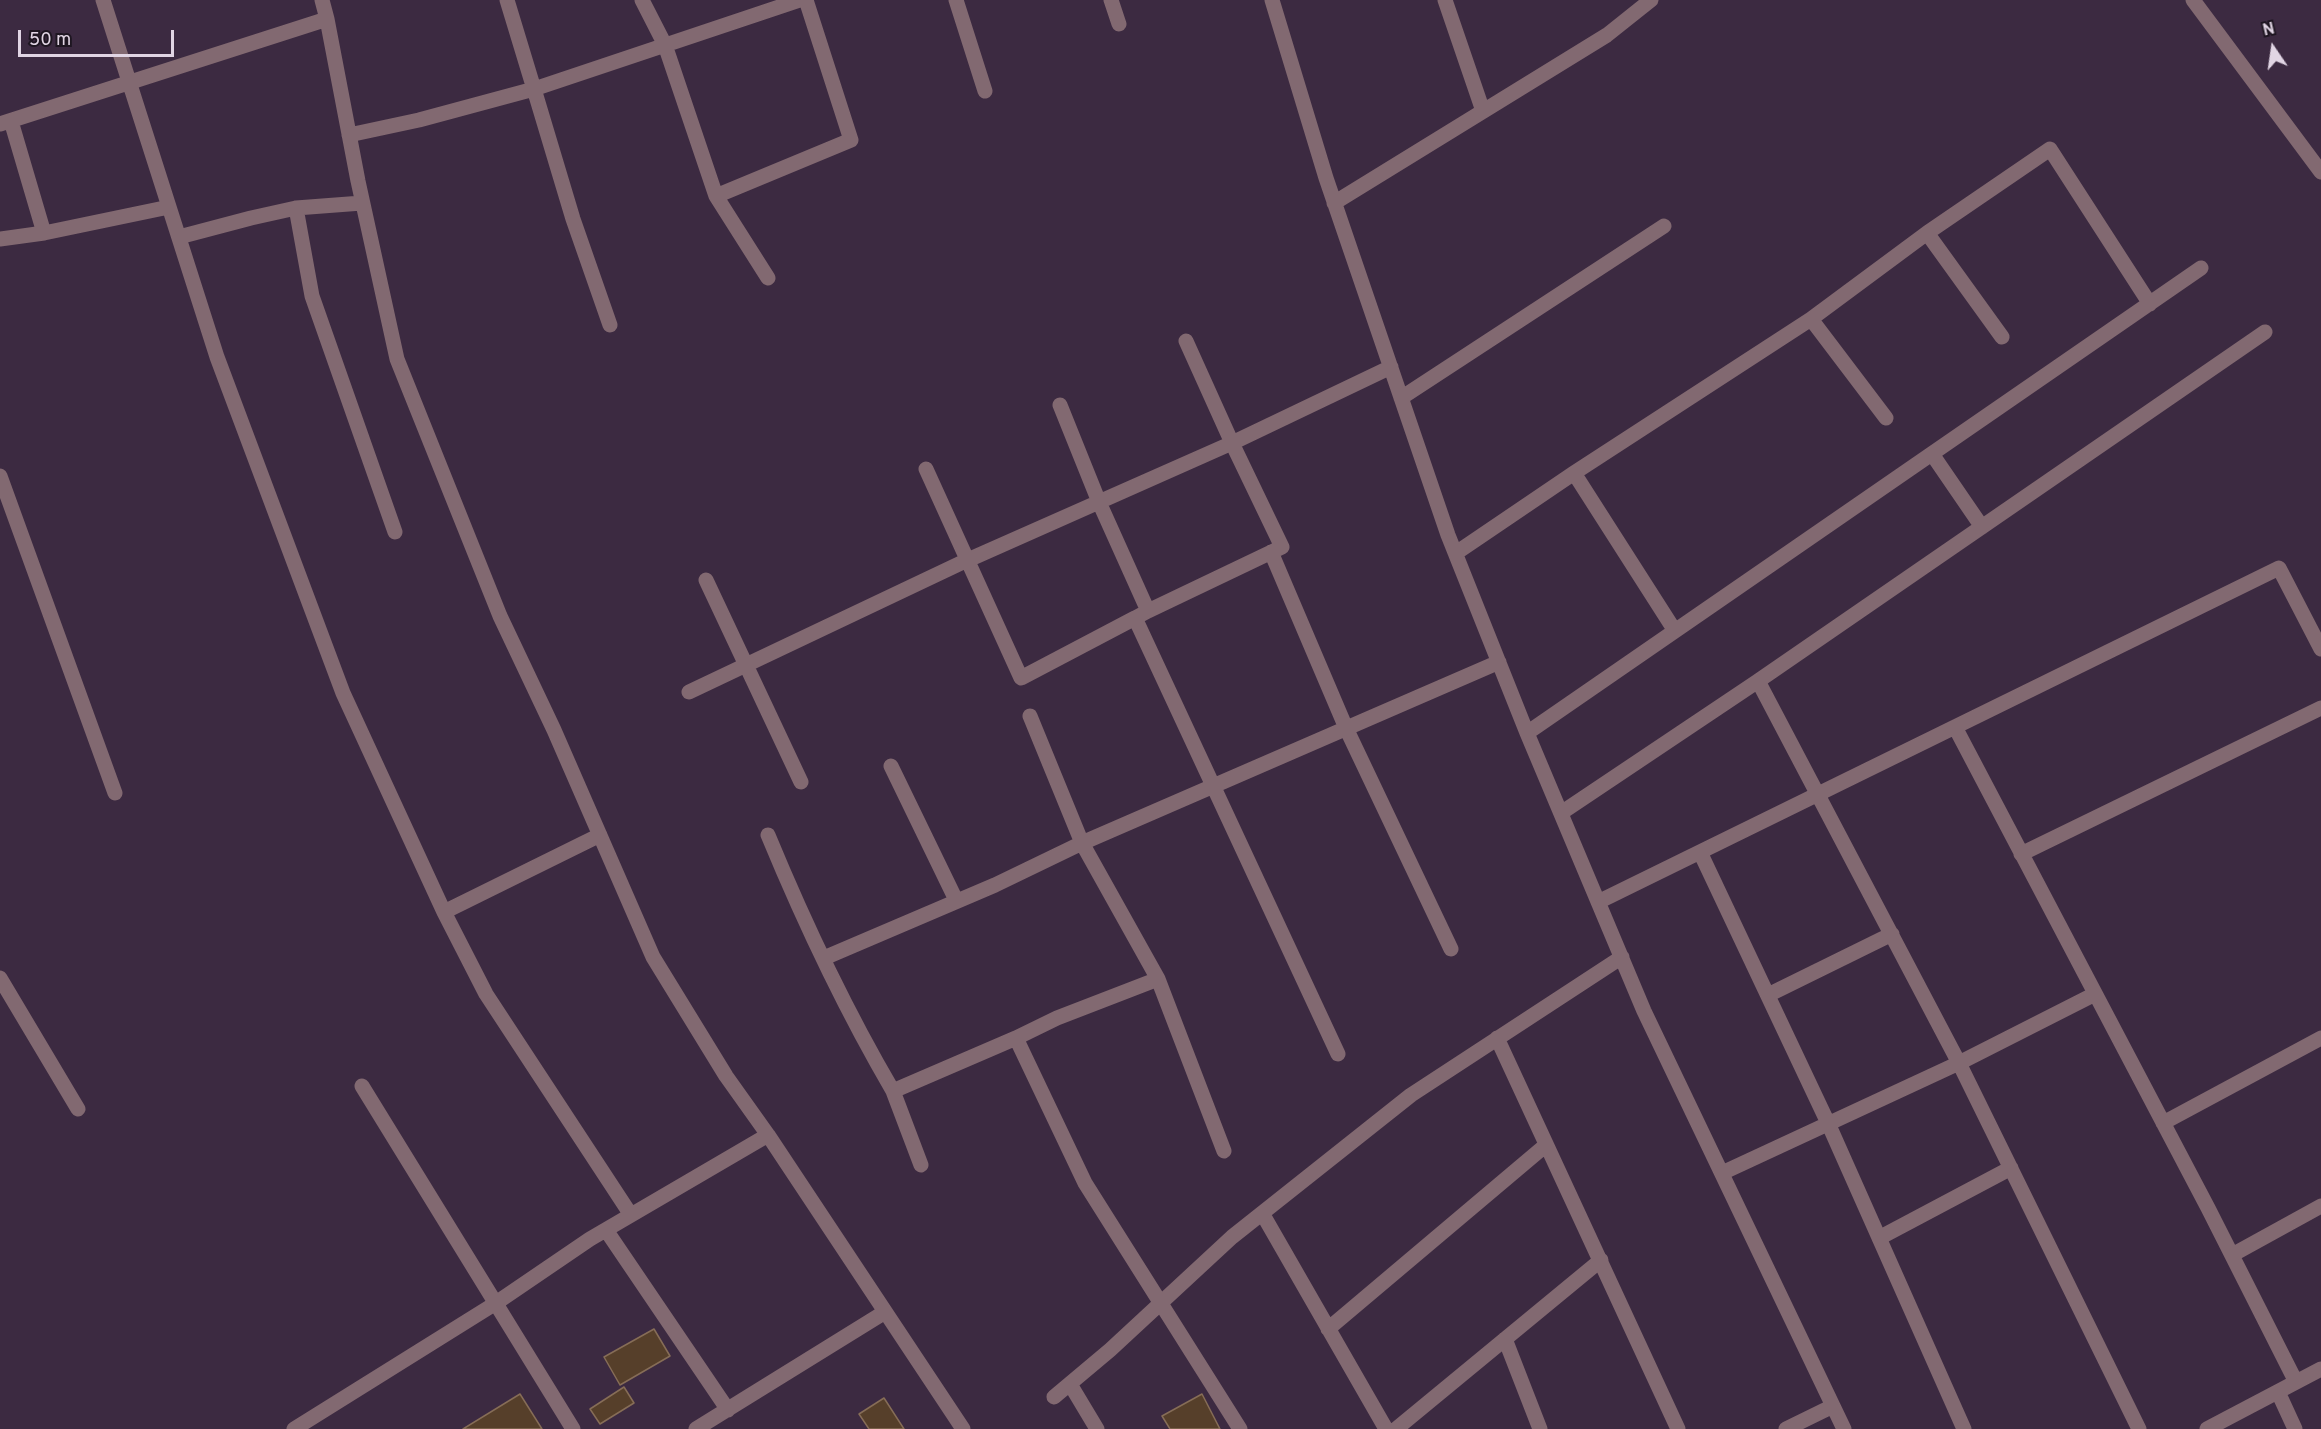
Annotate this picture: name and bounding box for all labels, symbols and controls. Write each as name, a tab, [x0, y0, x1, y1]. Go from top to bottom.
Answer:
scale bar	[21, 18, 177, 56]
north arrow	[2243, 18, 2303, 78]
text: N	[2261, 19, 2277, 41]
text: 50 m	[29, 29, 71, 52]

